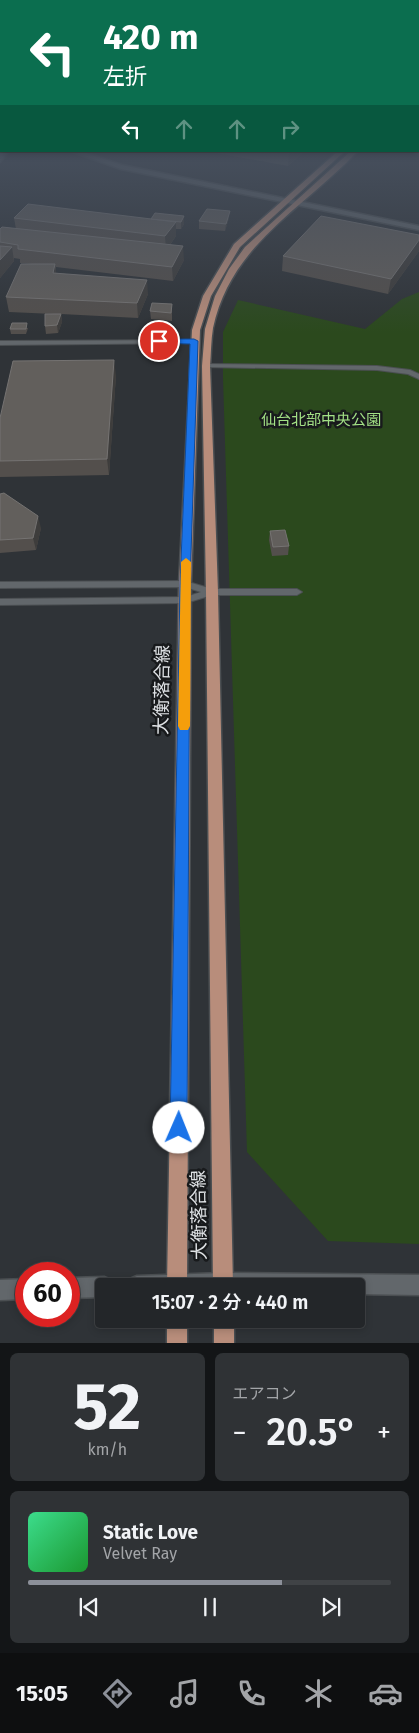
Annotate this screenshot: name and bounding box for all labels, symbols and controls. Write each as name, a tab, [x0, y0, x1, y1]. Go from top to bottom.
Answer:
text: 420 m	[103, 16, 199, 58]
icon: left	[20, 20, 85, 85]
text: 左折	[103, 63, 147, 90]
icon: left	[117, 115, 145, 143]
icon: ahead	[170, 115, 198, 143]
icon: ahead	[223, 115, 251, 143]
icon: right	[276, 115, 304, 143]
pin	[138, 320, 180, 362]
icon: arrive	[145, 327, 173, 355]
park label: 仙台北部中央公園	[261, 411, 381, 429]
street label: 大衡落合線	[150, 645, 174, 735]
position arrow	[152, 1101, 204, 1153]
street label: 大衡落合線	[187, 1170, 211, 1260]
speed limit sign: 60	[15, 1262, 80, 1327]
text: 15:07 · 2 分 · 440 m	[152, 1291, 308, 1314]
text: 52	[73, 1368, 141, 1446]
text: エアコン	[233, 1384, 297, 1403]
text: 20.5°	[267, 1409, 357, 1455]
text: −	[233, 1416, 247, 1449]
text: +	[377, 1416, 391, 1449]
text: km/h	[87, 1440, 127, 1459]
text: Static Love	[103, 1521, 198, 1544]
text: Velvet Ray	[103, 1544, 177, 1563]
icon: previous	[75, 1593, 103, 1621]
icon: pause	[196, 1593, 224, 1621]
icon: next	[317, 1593, 345, 1621]
icon: directions	[100, 1676, 135, 1711]
icon: music	[167, 1676, 202, 1711]
icon: phone	[234, 1676, 269, 1711]
icon: climate	[301, 1676, 336, 1711]
icon: car	[368, 1676, 403, 1711]
text: 15:05	[16, 1680, 68, 1707]

